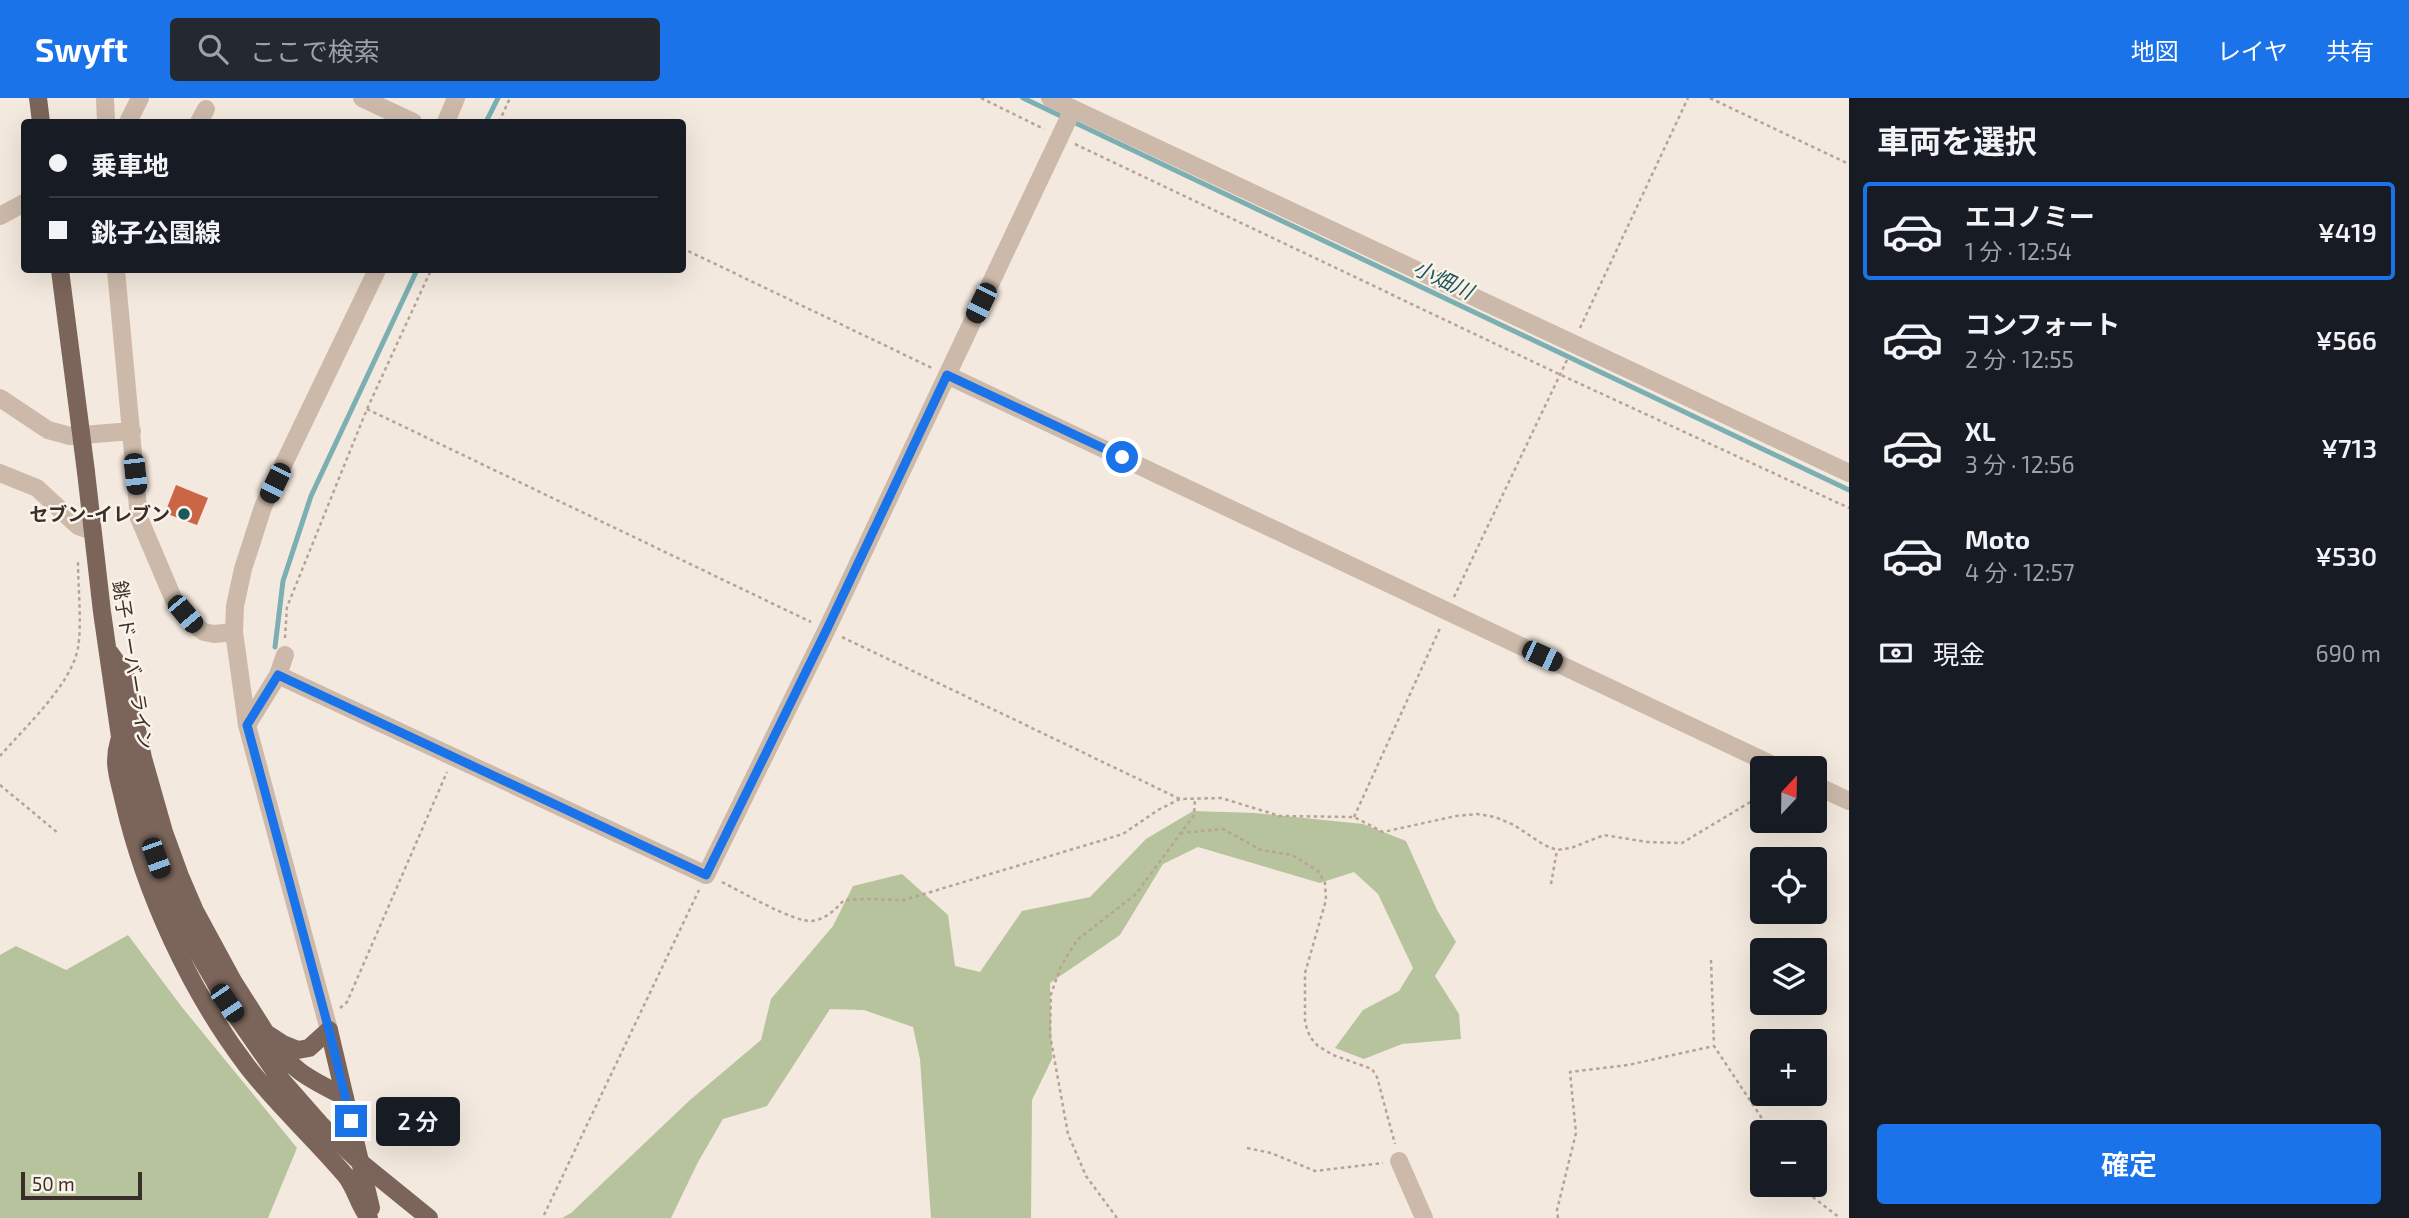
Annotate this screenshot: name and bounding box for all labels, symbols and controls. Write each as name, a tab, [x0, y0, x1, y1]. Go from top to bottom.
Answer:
search box	[170, 18, 660, 81]
text: Swyft	[35, 29, 128, 69]
icon: search	[194, 30, 232, 68]
text: ここで検索	[250, 35, 380, 66]
text: 地図	[2131, 36, 2179, 65]
text: レイヤ	[2217, 36, 2288, 65]
text: 共有	[2326, 36, 2374, 65]
text: 車両を選択	[1877, 121, 2037, 159]
text: 乗車地	[91, 149, 169, 180]
icon: car	[1881, 200, 1944, 263]
text: エコノミー	[1965, 200, 2095, 231]
text: 銚子公園線	[91, 216, 221, 247]
text: ¥419	[2318, 216, 2377, 247]
text: 1 分 · 12:54	[1965, 237, 2072, 265]
water label: 小畑川	[1410, 254, 1479, 304]
car	[963, 280, 1000, 326]
icon: car	[1881, 308, 1944, 371]
text: コンフォート	[1965, 308, 2120, 339]
text: ¥566	[2316, 324, 2377, 355]
text: 2 分 · 12:55	[1965, 345, 2074, 373]
text: XL	[1965, 415, 1996, 446]
icon: car	[1881, 416, 1944, 479]
text: ¥713	[2321, 432, 2377, 463]
route start	[1106, 441, 1138, 473]
text: 3 分 · 12:56	[1965, 450, 2075, 478]
car	[123, 452, 148, 496]
car	[257, 460, 294, 506]
place label: セブン-イレブン	[29, 502, 170, 525]
marker: セブン-イレブン	[176, 506, 192, 522]
text: Moto	[1965, 523, 2030, 554]
icon: car	[1881, 524, 1944, 587]
text: ¥530	[2315, 540, 2377, 571]
text: 4 分 · 12:57	[1965, 558, 2075, 586]
street label: 銚子ドーバーライン	[109, 579, 158, 751]
car	[164, 591, 207, 637]
icon: cash	[1877, 634, 1915, 672]
car	[1519, 638, 1566, 674]
text: 現金	[1933, 638, 1985, 669]
text: 690 m	[2316, 639, 2381, 667]
north arrow	[1750, 756, 1827, 833]
map controls	[1750, 756, 1827, 1197]
car	[139, 835, 174, 881]
button: locate	[1750, 847, 1827, 924]
button: layers	[1750, 938, 1827, 1015]
car	[207, 980, 248, 1026]
button: +	[1750, 1029, 1827, 1106]
callout: 2 分	[376, 1096, 460, 1146]
route end	[335, 1105, 367, 1137]
text: 2 分	[397, 1107, 439, 1135]
button: −	[1750, 1120, 1827, 1197]
button: 確定	[1877, 1124, 2381, 1204]
scale bar	[21, 1169, 142, 1201]
text: 50 m	[32, 1172, 75, 1195]

